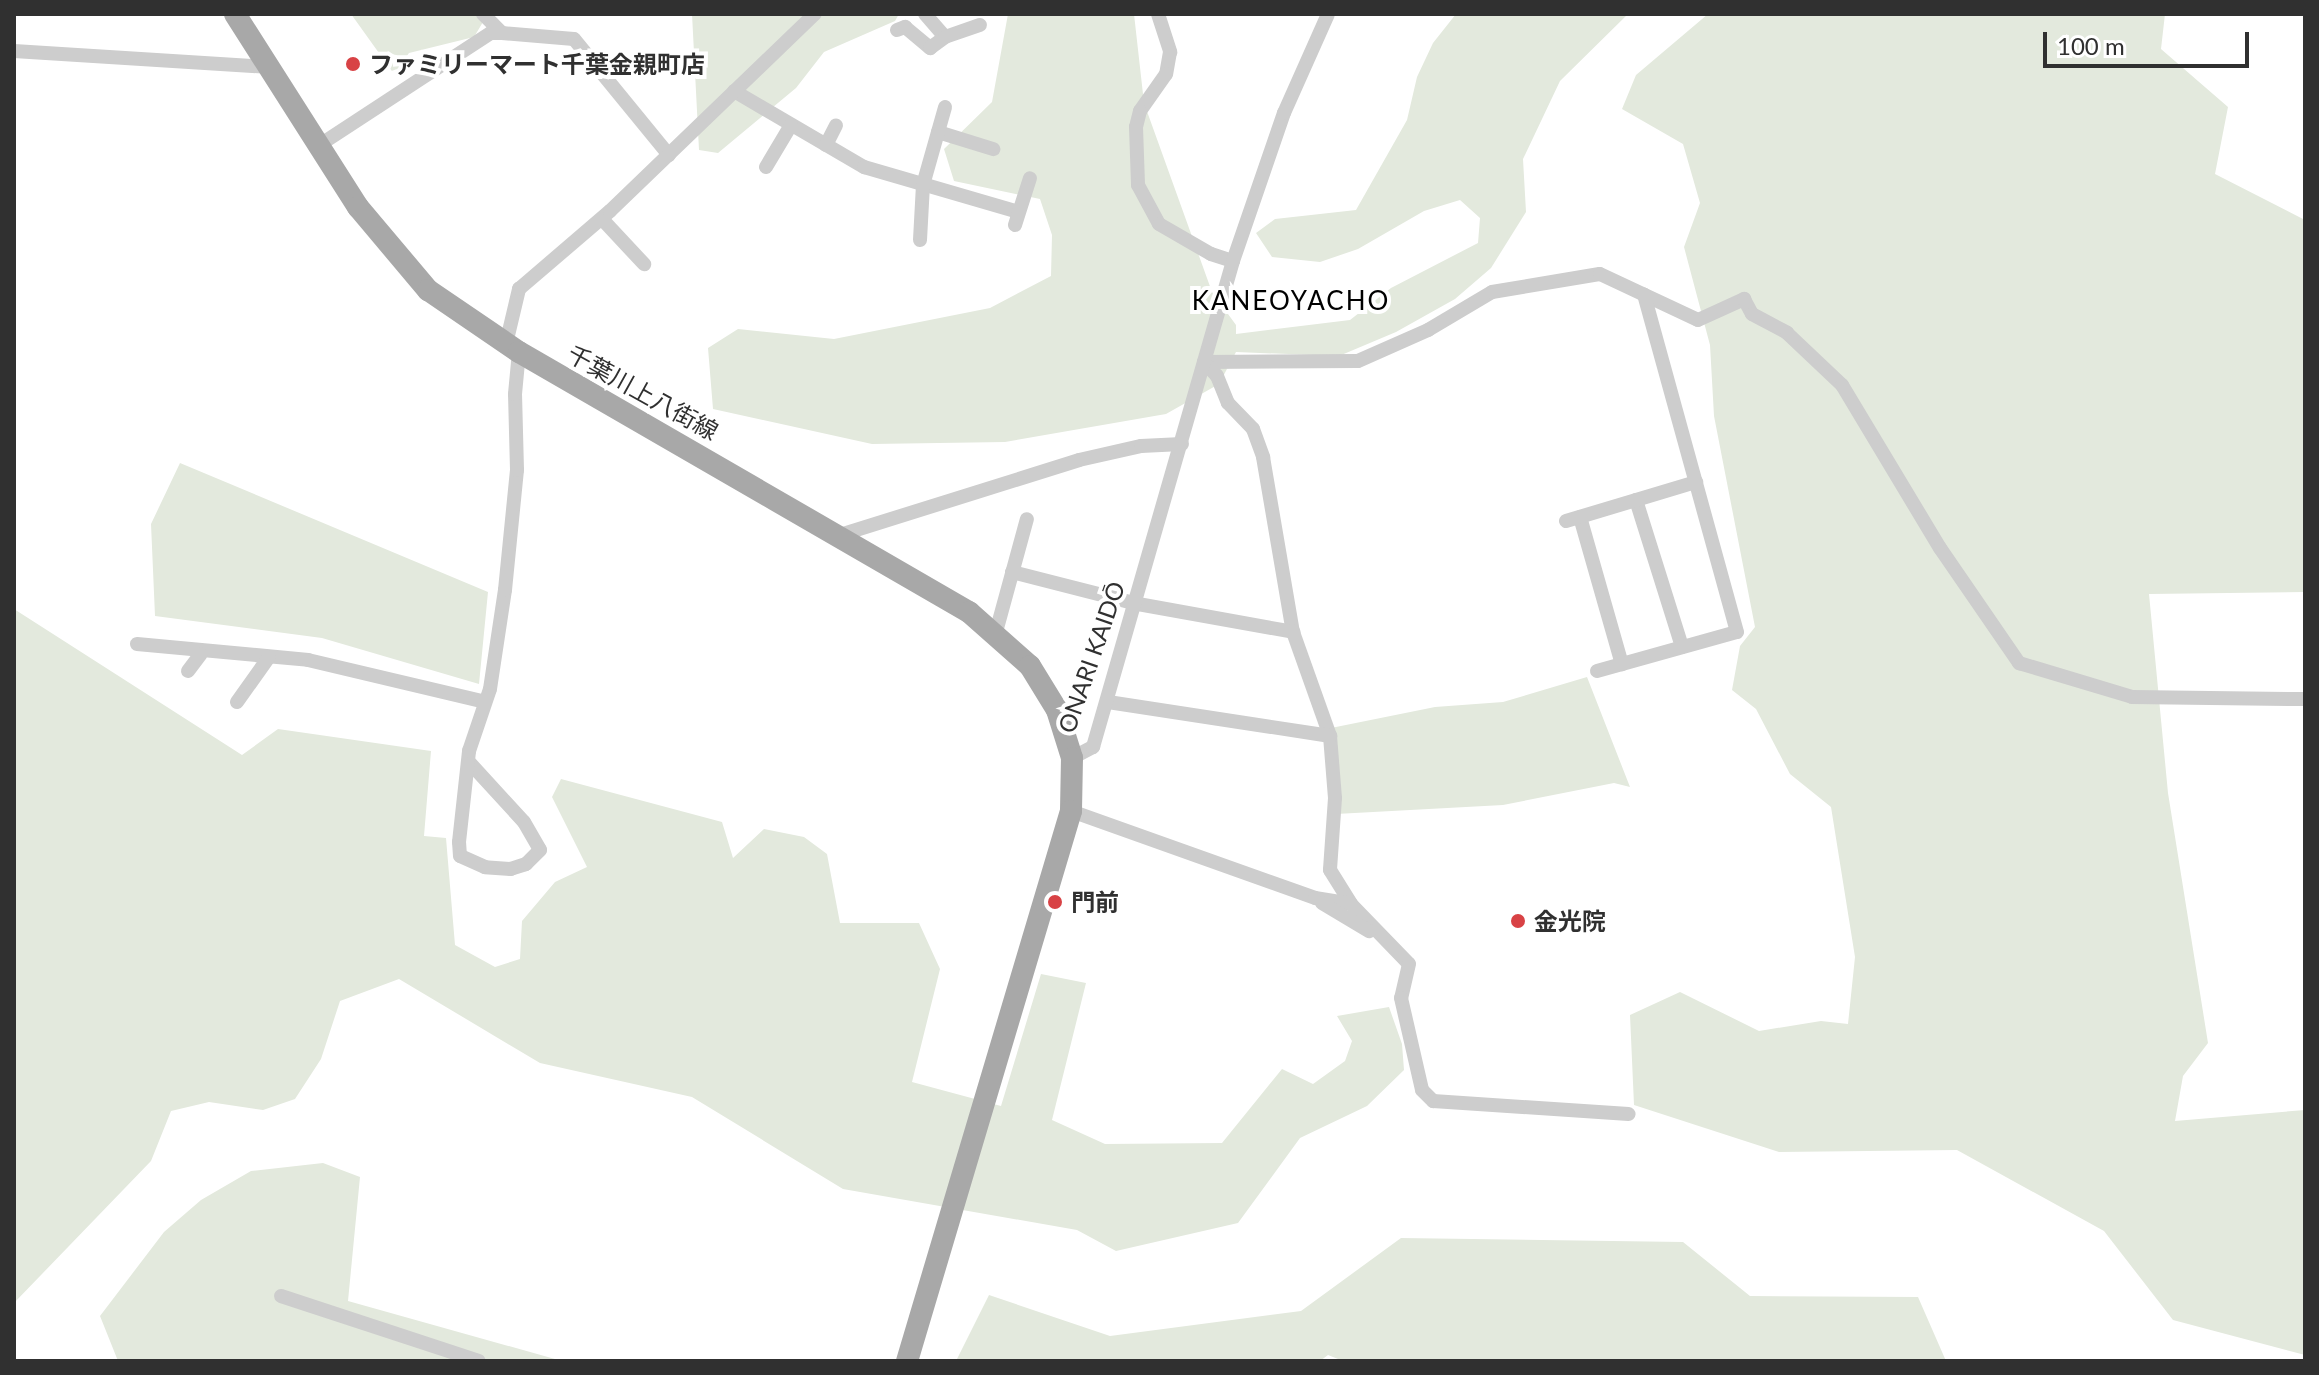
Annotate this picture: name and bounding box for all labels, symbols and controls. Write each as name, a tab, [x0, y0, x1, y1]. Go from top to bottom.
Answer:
scale bar	[2047, 16, 2253, 66]
text: 100 m	[2057, 31, 2125, 60]
place label: ファミリーマート千葉金親町店	[369, 50, 705, 78]
marker: ファミリーマート千葉金親町店	[344, 55, 362, 73]
district label: KANEOYACHO	[1192, 285, 1390, 317]
street label: 千葉川上八街線	[563, 339, 723, 445]
street label: ONARI KAIDŌ	[1052, 578, 1130, 736]
place label: 門前	[1071, 888, 1119, 916]
marker: 門前	[1046, 893, 1064, 911]
place label: 金光院	[1534, 907, 1606, 935]
marker: 金光院	[1509, 912, 1527, 930]

